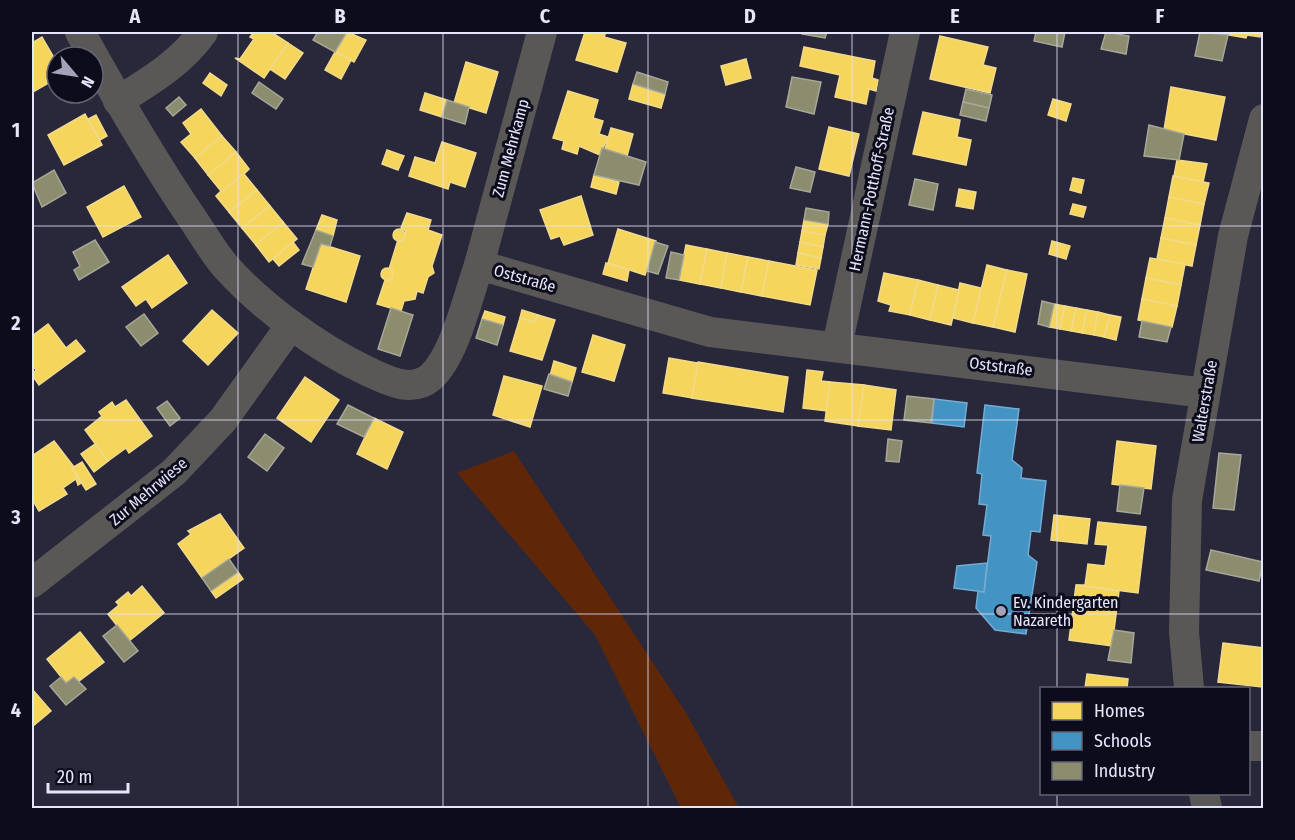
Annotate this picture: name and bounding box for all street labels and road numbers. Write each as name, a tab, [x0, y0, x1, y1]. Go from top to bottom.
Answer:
street label: Zum Mehrkamp	[488, 97, 533, 199]
street label: Hermann-Potthoff-Straße	[845, 105, 898, 273]
street label: Oststraße	[492, 261, 558, 296]
street label: Oststraße	[968, 353, 1034, 380]
street label: Walterstraße	[1188, 358, 1221, 444]
street label: Zur Mehrwiese	[106, 453, 191, 529]

